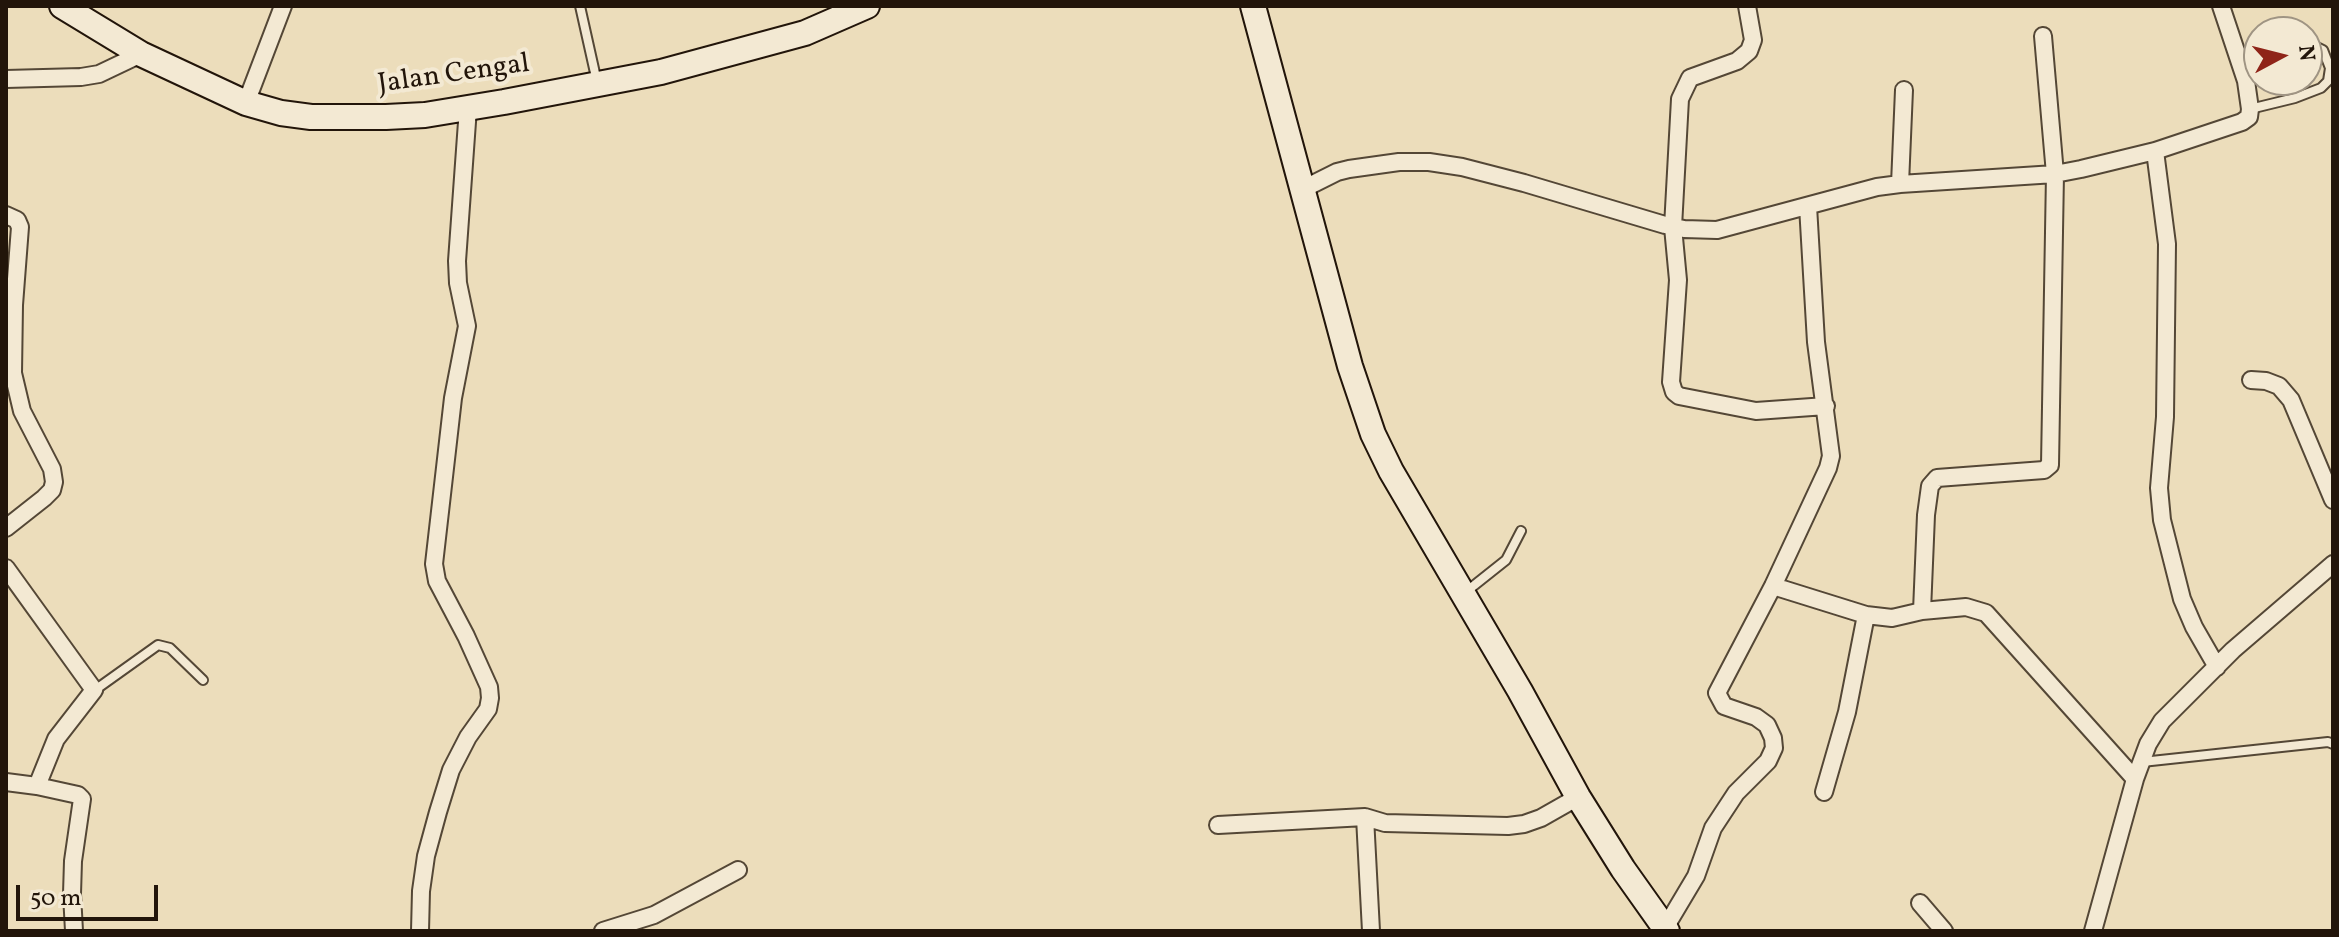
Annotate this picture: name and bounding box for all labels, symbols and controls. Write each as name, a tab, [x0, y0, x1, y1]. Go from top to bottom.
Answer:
north arrow	[2243, 16, 2323, 96]
text: N	[2289, 43, 2322, 63]
street label: Jalan Cengal	[376, 49, 532, 103]
scale bar	[20, 869, 162, 919]
text: 50 m	[30, 882, 82, 916]

